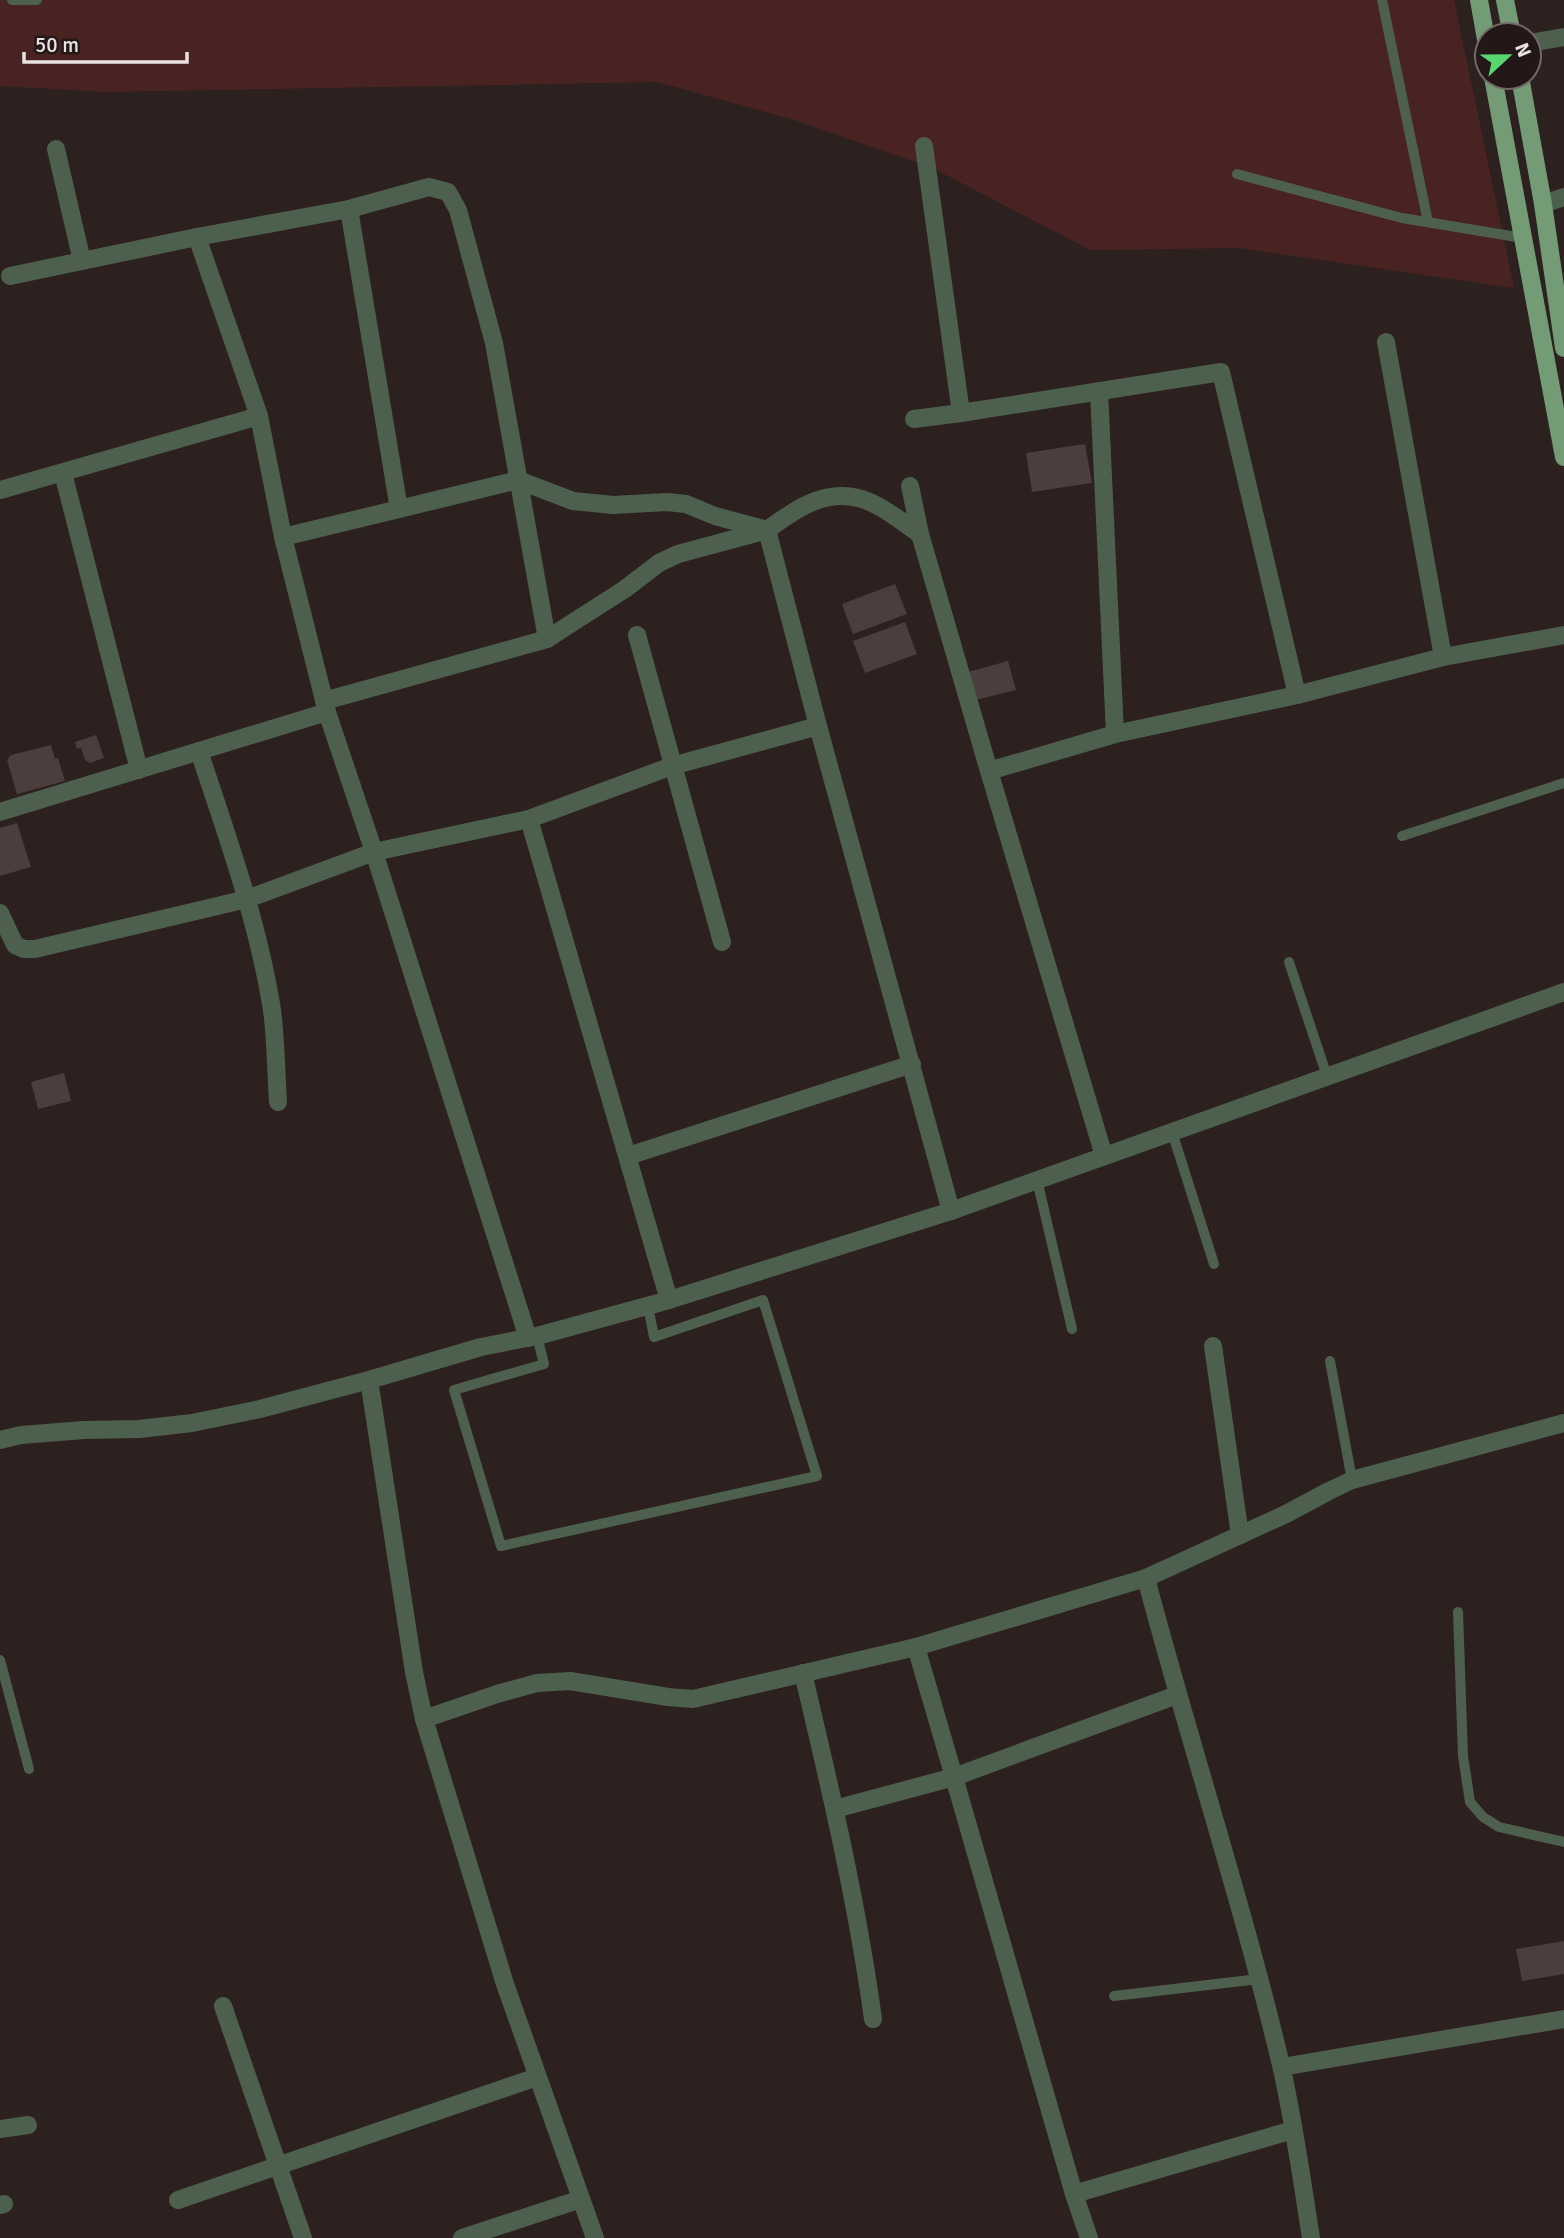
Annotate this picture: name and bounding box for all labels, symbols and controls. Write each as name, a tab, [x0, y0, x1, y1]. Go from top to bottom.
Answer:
scale bar	[24, 21, 187, 65]
north arrow	[1473, 21, 1543, 91]
text: 50 m	[35, 32, 79, 58]
text: N	[1509, 39, 1536, 61]

